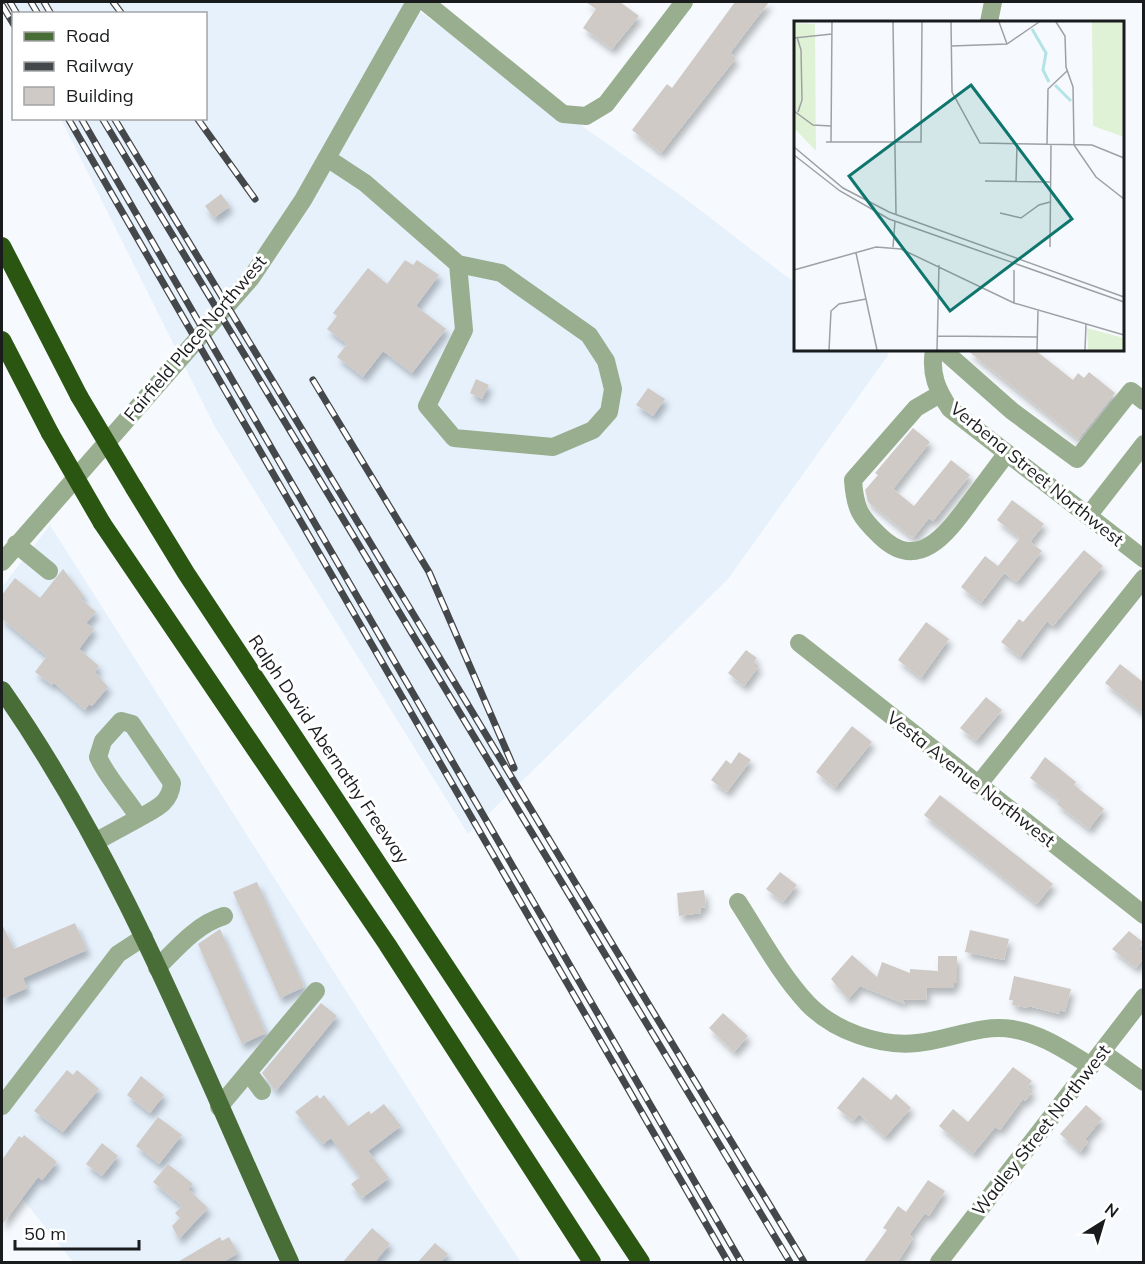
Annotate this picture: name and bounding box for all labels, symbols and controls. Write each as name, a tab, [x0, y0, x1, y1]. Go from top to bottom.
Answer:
legend	[12, 12, 207, 120]
inset map	[794, 21, 1124, 351]
text: Road	[66, 24, 110, 47]
text: Railway	[66, 54, 134, 77]
text: Building	[66, 84, 134, 107]
street label: Fairfield Place Northwest	[119, 250, 271, 426]
street label: Verbena Street Northwest	[945, 397, 1129, 551]
street label: Ralph David Abernathy Freeway	[244, 630, 415, 868]
street label: Vesta Avenue Northwest	[882, 706, 1060, 852]
street label: Wadley Street Northwest	[967, 1040, 1115, 1220]
north arrow	[1073, 1192, 1133, 1252]
scale bar	[15, 1213, 140, 1251]
text: 50 m	[24, 1222, 66, 1245]

